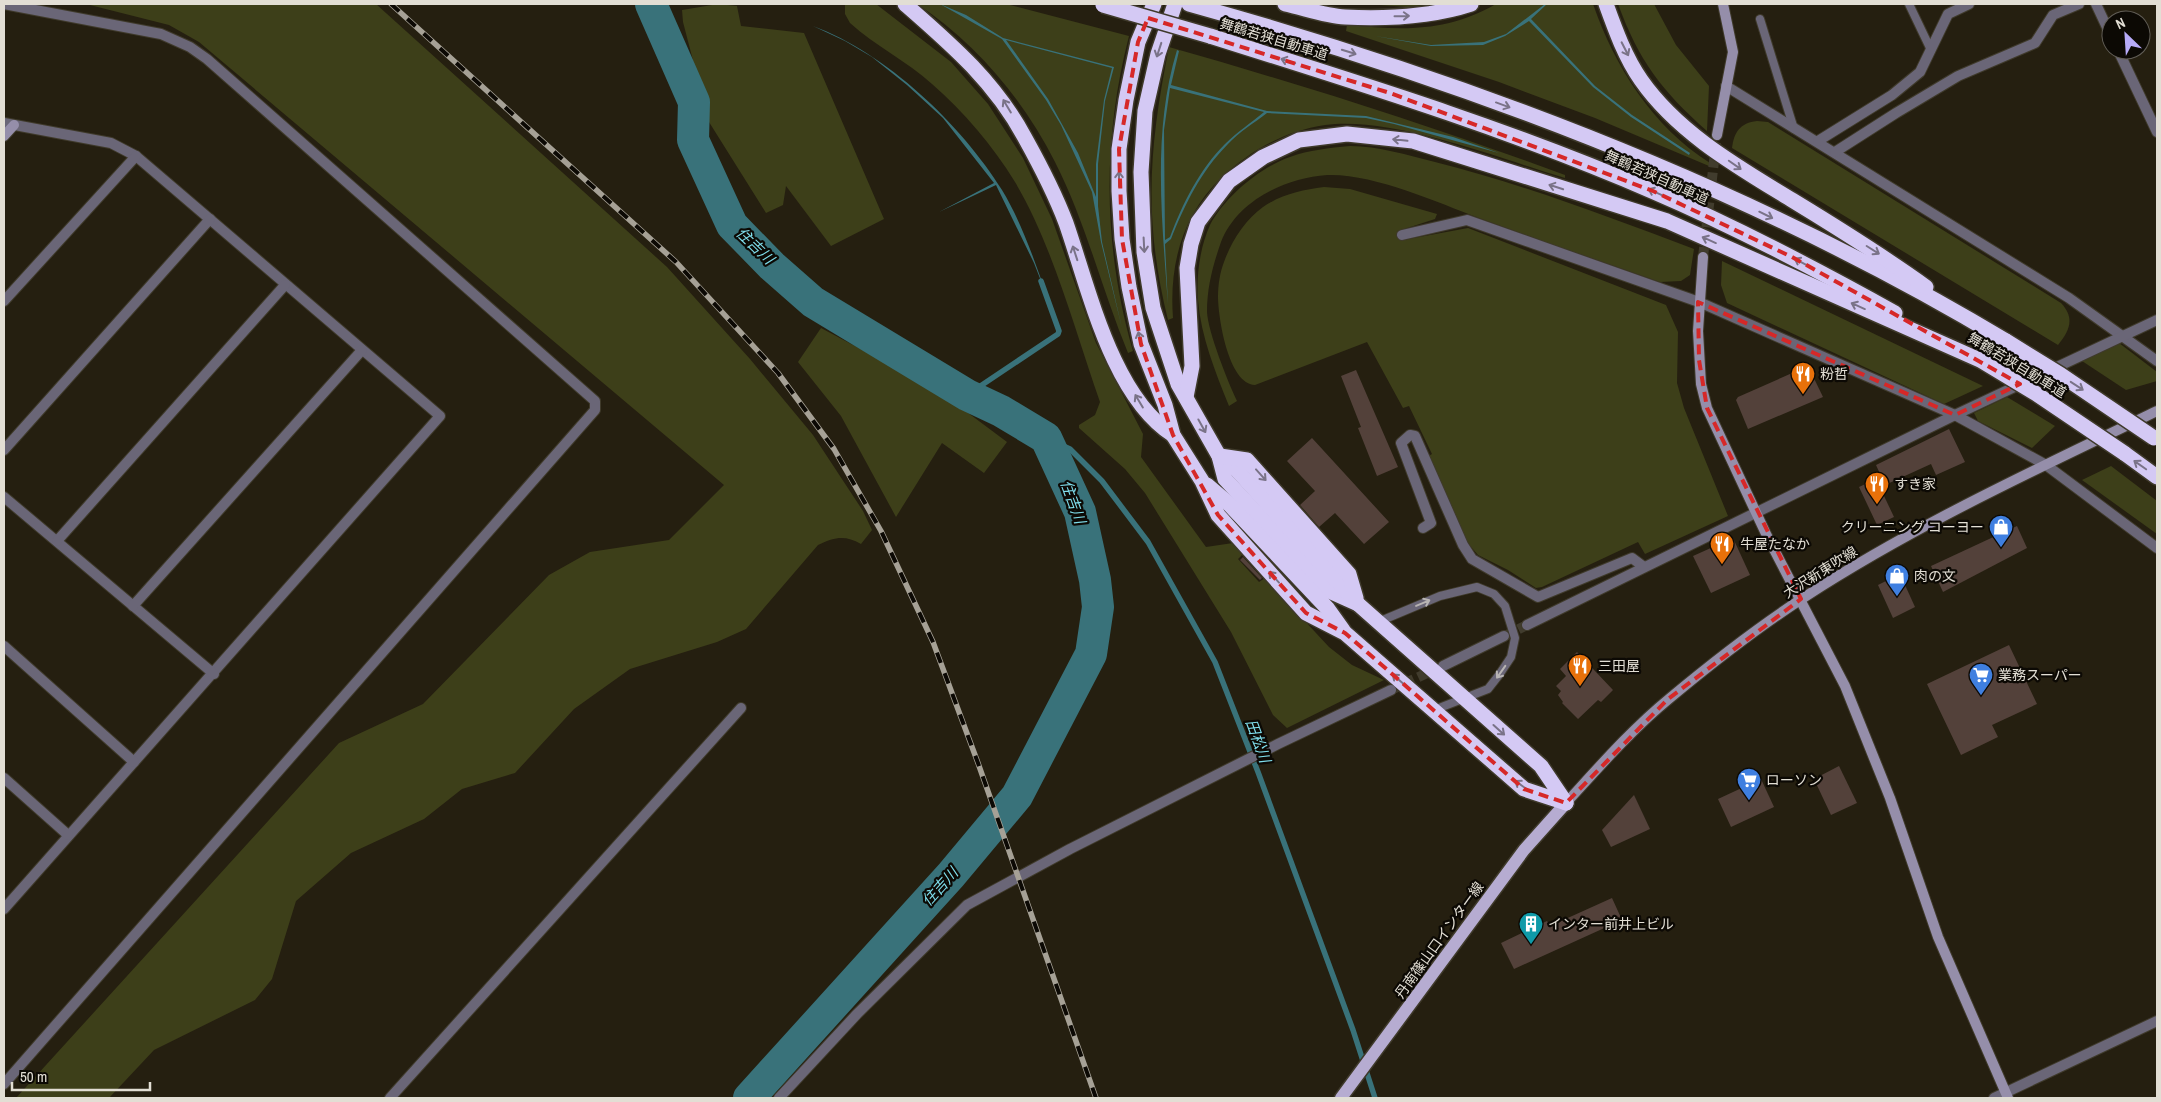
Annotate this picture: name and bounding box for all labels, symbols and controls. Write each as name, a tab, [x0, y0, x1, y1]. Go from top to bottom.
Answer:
north arrow	[2101, 10, 2151, 60]
one-way arrow	[1394, 11, 1410, 21]
text: N	[2113, 13, 2128, 33]
street label: 舞鶴若狭自動車道	[1218, 14, 1330, 64]
one-way arrow	[1620, 41, 1630, 56]
one-way arrow	[1154, 42, 1164, 58]
one-way arrow	[1341, 48, 1357, 58]
one-way arrow	[1280, 55, 1296, 65]
one-way arrow	[1001, 99, 1011, 113]
one-way arrow	[1495, 101, 1510, 110]
one-way arrow	[1393, 135, 1409, 145]
street label: 舞鶴若狭自動車道	[1602, 146, 1712, 208]
one-way arrow	[1728, 160, 1742, 170]
one-way arrow	[1114, 171, 1124, 187]
one-way arrow	[1548, 182, 1564, 191]
one-way arrow	[1648, 187, 1663, 197]
one-way arrow	[1758, 210, 1773, 220]
water label: 住吉川	[732, 222, 780, 270]
one-way arrow	[1702, 235, 1717, 244]
one-way arrow	[1139, 237, 1148, 253]
one-way arrow	[1070, 245, 1079, 261]
one-way arrow	[1866, 246, 1880, 256]
one-way arrow	[1794, 257, 1809, 266]
one-way arrow	[1851, 300, 1866, 310]
street label: 舞鶴若狭自動車道	[1964, 328, 2070, 402]
one-way arrow	[1135, 332, 1144, 348]
restaurant icon: 粉哲	[1790, 361, 1816, 395]
place label: 粉哲	[1820, 365, 1848, 383]
one-way arrow	[2070, 381, 2084, 391]
one-way arrow	[1133, 395, 1143, 409]
one-way arrow	[1198, 419, 1208, 433]
one-way arrow	[2134, 460, 2148, 470]
one-way arrow	[1255, 469, 1266, 482]
restaurant icon: すき家	[1864, 471, 1890, 505]
place label: すき家	[1894, 475, 1936, 493]
water label: 住吉川	[1056, 477, 1092, 528]
shop icon: クリーニング コーヨー	[1988, 514, 2014, 548]
place label: クリーニング コーヨー	[1841, 518, 1984, 536]
restaurant icon: 牛屋たなか	[1709, 531, 1735, 565]
place label: 牛屋たなか	[1740, 535, 1810, 553]
street label: 大沢新東吹線	[1780, 542, 1860, 602]
shop icon: 肉の文	[1884, 563, 1910, 597]
place label: 肉の文	[1914, 567, 1956, 585]
one-way arrow	[1268, 571, 1280, 584]
one-way arrow	[1415, 598, 1430, 607]
restaurant icon: 三田屋	[1567, 653, 1593, 687]
place label: 三田屋	[1598, 657, 1640, 675]
supermarket icon: 業務スーパー	[1968, 662, 1994, 696]
one-way arrow	[1496, 665, 1506, 679]
place label: 業務スーパー	[1998, 666, 2082, 684]
one-way arrow	[1392, 674, 1405, 685]
water label: 田松川	[1241, 716, 1277, 767]
one-way arrow	[1493, 724, 1506, 735]
supermarket icon: ローソン	[1736, 767, 1762, 801]
place label: ローソン	[1766, 771, 1822, 789]
one-way arrow	[1514, 780, 1528, 790]
water label: 住吉川	[917, 861, 964, 910]
street label: 丹南篠山口インター線	[1391, 878, 1487, 1002]
building icon: インター前井上ビル	[1518, 911, 1544, 945]
place label: インター前井上ビル	[1548, 915, 1674, 933]
scale bar	[12, 1060, 150, 1092]
text: 50 m	[20, 1066, 47, 1087]

